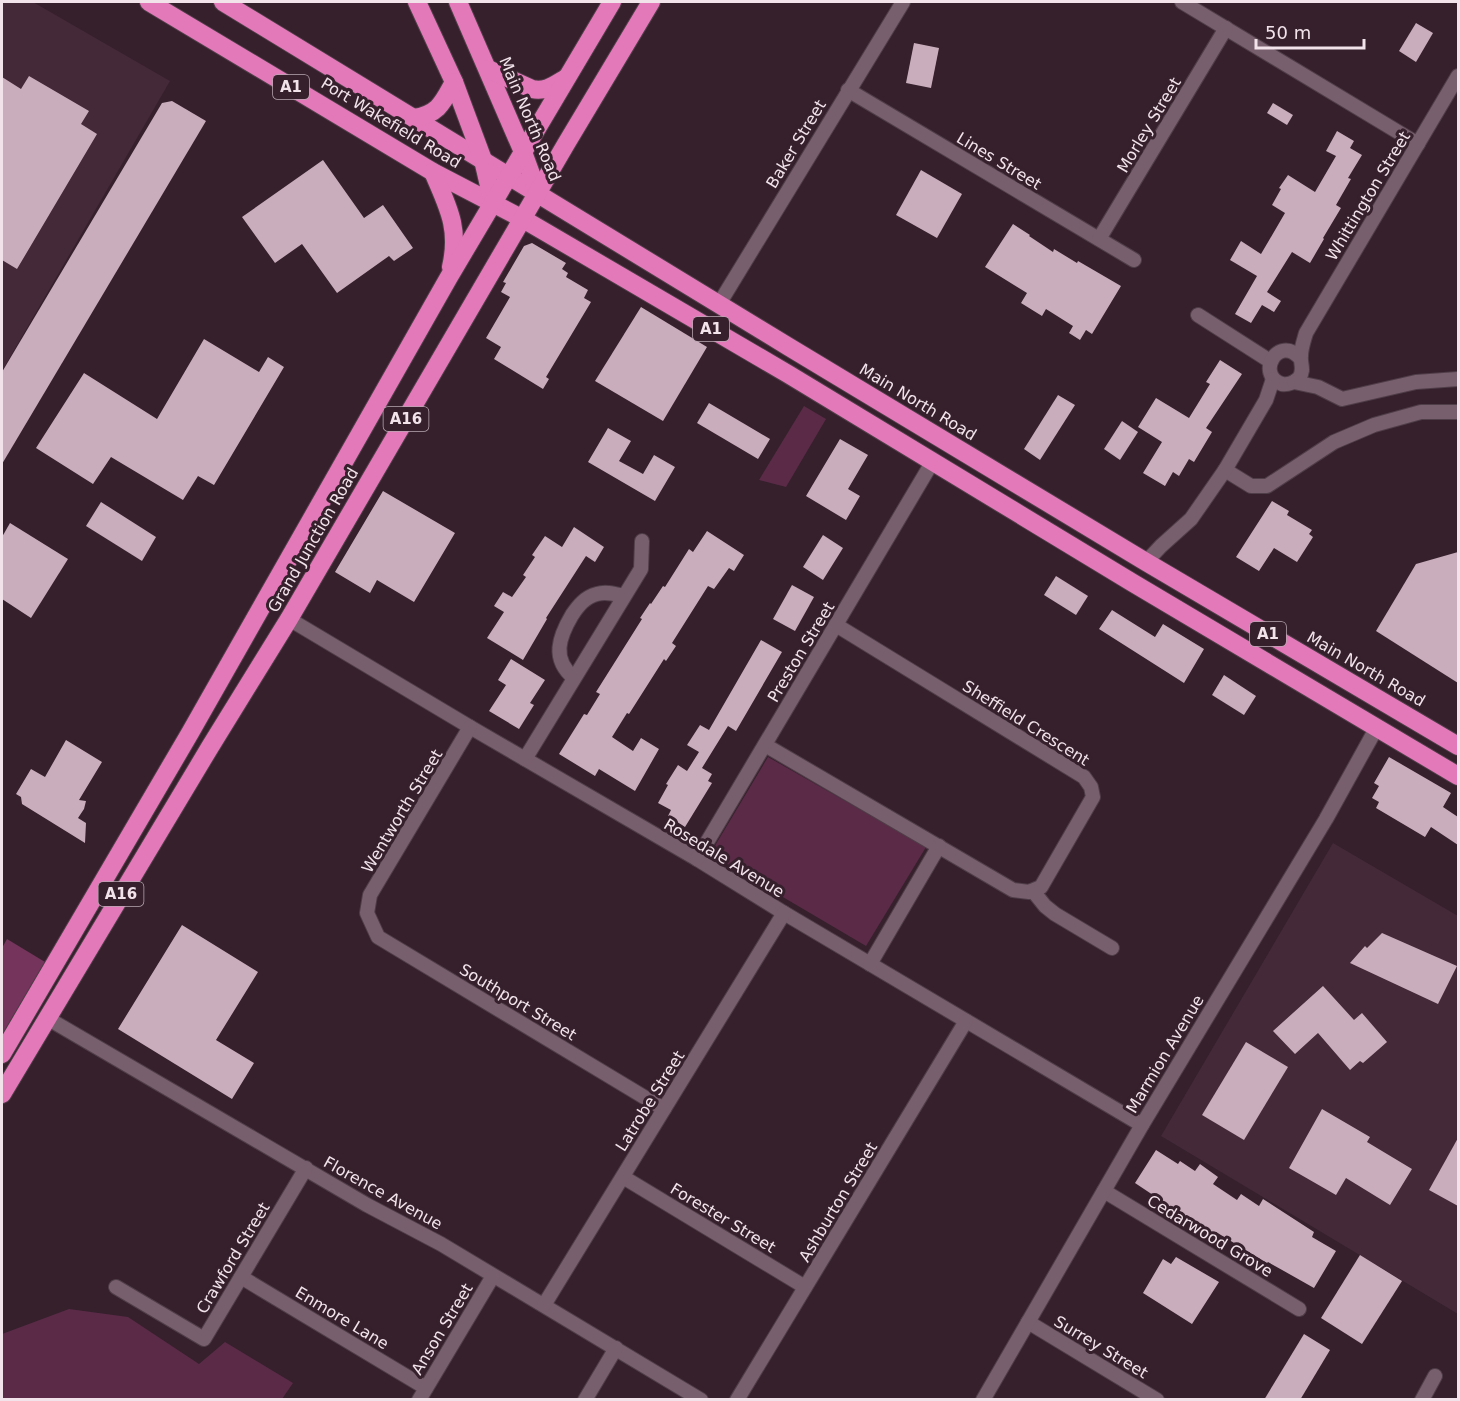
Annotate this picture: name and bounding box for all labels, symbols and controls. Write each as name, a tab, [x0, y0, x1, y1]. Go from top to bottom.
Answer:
scale bar	[1256, 12, 1364, 50]
text: 50 m	[1265, 22, 1311, 43]
street label: Main North Road	[495, 54, 565, 184]
street label: Port Wakefield Road	[318, 74, 464, 172]
street label: Morley Street	[1113, 74, 1185, 176]
road number: A1	[273, 75, 309, 99]
street label: Baker Street	[762, 96, 830, 192]
street label: Lines Street	[953, 128, 1045, 194]
street label: Whittington Street	[1322, 128, 1414, 264]
road number: A1	[693, 317, 729, 341]
street label: Main North Road	[856, 360, 980, 444]
road number: A16	[384, 407, 428, 431]
street label: Grand Junction Road	[264, 464, 362, 616]
street label: Preston Street	[764, 598, 838, 706]
road number: A1	[1250, 622, 1286, 646]
street label: Main North Road	[1304, 627, 1428, 711]
street label: Sheffield Crescent	[959, 676, 1093, 770]
street label: Wentworth Street	[358, 746, 446, 876]
street label: Rosedale Avenue	[660, 815, 788, 901]
road number: A16	[98, 882, 144, 906]
street label: Southport Street	[456, 960, 580, 1044]
street label: Marmion Avenue	[1122, 992, 1208, 1116]
street label: Latrobe Street	[612, 1047, 688, 1155]
street label: Ashburton Street	[795, 1139, 881, 1265]
street label: Florence Avenue	[320, 1152, 446, 1234]
street label: Forester Street	[667, 1179, 779, 1257]
street label: Cedarwood Grove	[1144, 1191, 1276, 1281]
street label: Crawford Street	[192, 1199, 274, 1317]
street label: Anson Street	[407, 1280, 477, 1378]
street label: Enmore Lane	[292, 1283, 392, 1353]
street label: Surrey Street	[1051, 1312, 1151, 1382]

